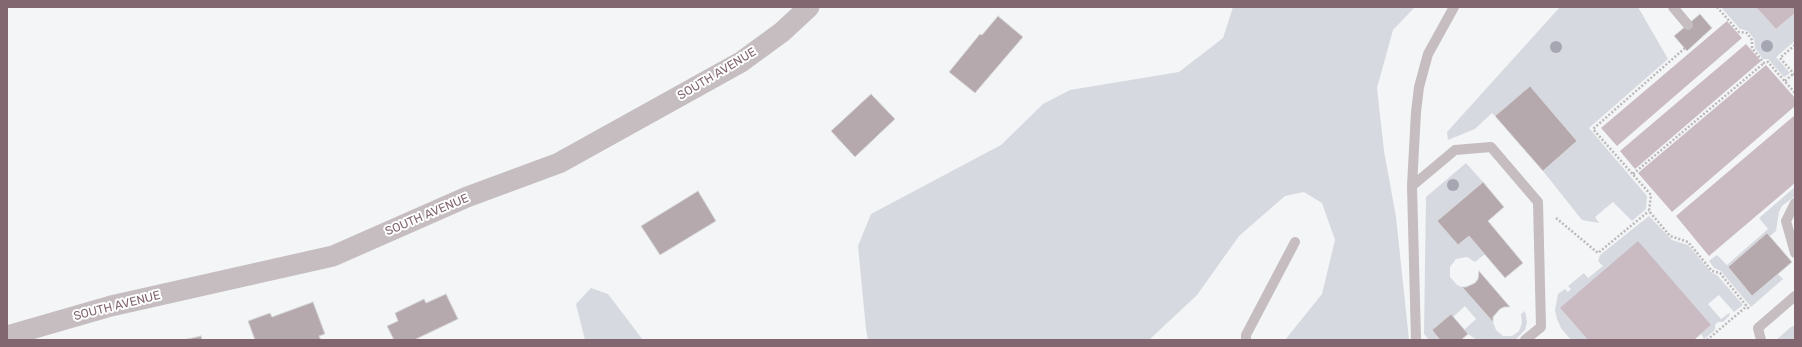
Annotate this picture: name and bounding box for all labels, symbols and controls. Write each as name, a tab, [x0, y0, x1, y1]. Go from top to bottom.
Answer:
street label: SOUTH AVENUE	[675, 45, 759, 103]
street label: SOUTH AVENUE	[383, 191, 471, 239]
street label: SOUTH AVENUE	[72, 288, 162, 324]

